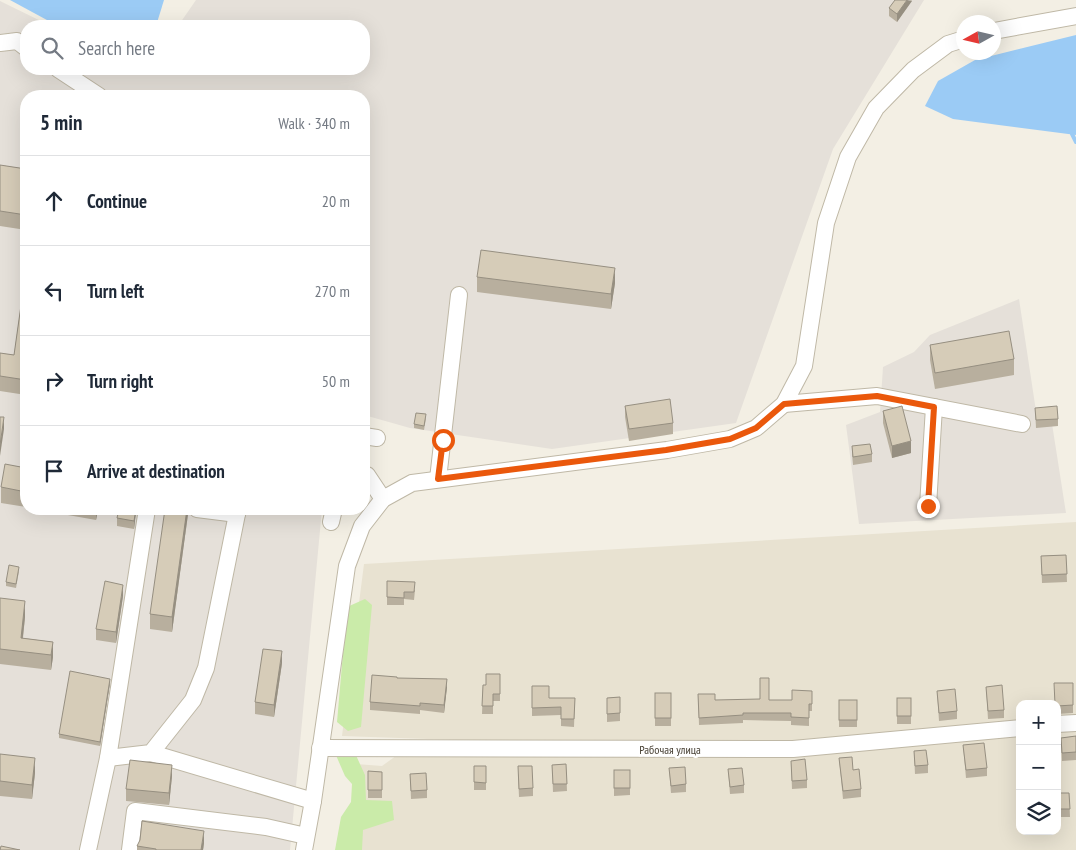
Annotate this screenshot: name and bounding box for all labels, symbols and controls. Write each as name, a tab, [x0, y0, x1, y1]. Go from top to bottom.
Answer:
north arrow	[956, 15, 1001, 60]
search box	[20, 20, 370, 75]
icon: search	[38, 34, 66, 62]
text: Search here	[78, 36, 155, 60]
text: 5 min	[40, 109, 82, 136]
text: Walk · 340 m	[278, 113, 350, 133]
icon: ahead	[40, 187, 68, 215]
text: Continue	[87, 189, 147, 213]
text: 20 m	[322, 191, 350, 211]
icon: left	[40, 277, 68, 305]
text: Turn left	[87, 279, 144, 303]
text: 270 m	[315, 281, 350, 301]
icon: right	[40, 367, 68, 395]
text: Turn right	[87, 369, 153, 393]
text: 50 m	[322, 371, 350, 391]
route start	[432, 429, 455, 452]
icon: arrive	[40, 457, 68, 485]
text: Arrive at destination	[87, 459, 225, 483]
route end	[917, 495, 940, 518]
map controls	[1016, 700, 1061, 835]
button: +	[1016, 700, 1061, 745]
street label: Рабочая улица	[639, 742, 701, 757]
button: −	[1016, 745, 1061, 790]
button: layers	[1016, 790, 1061, 835]

